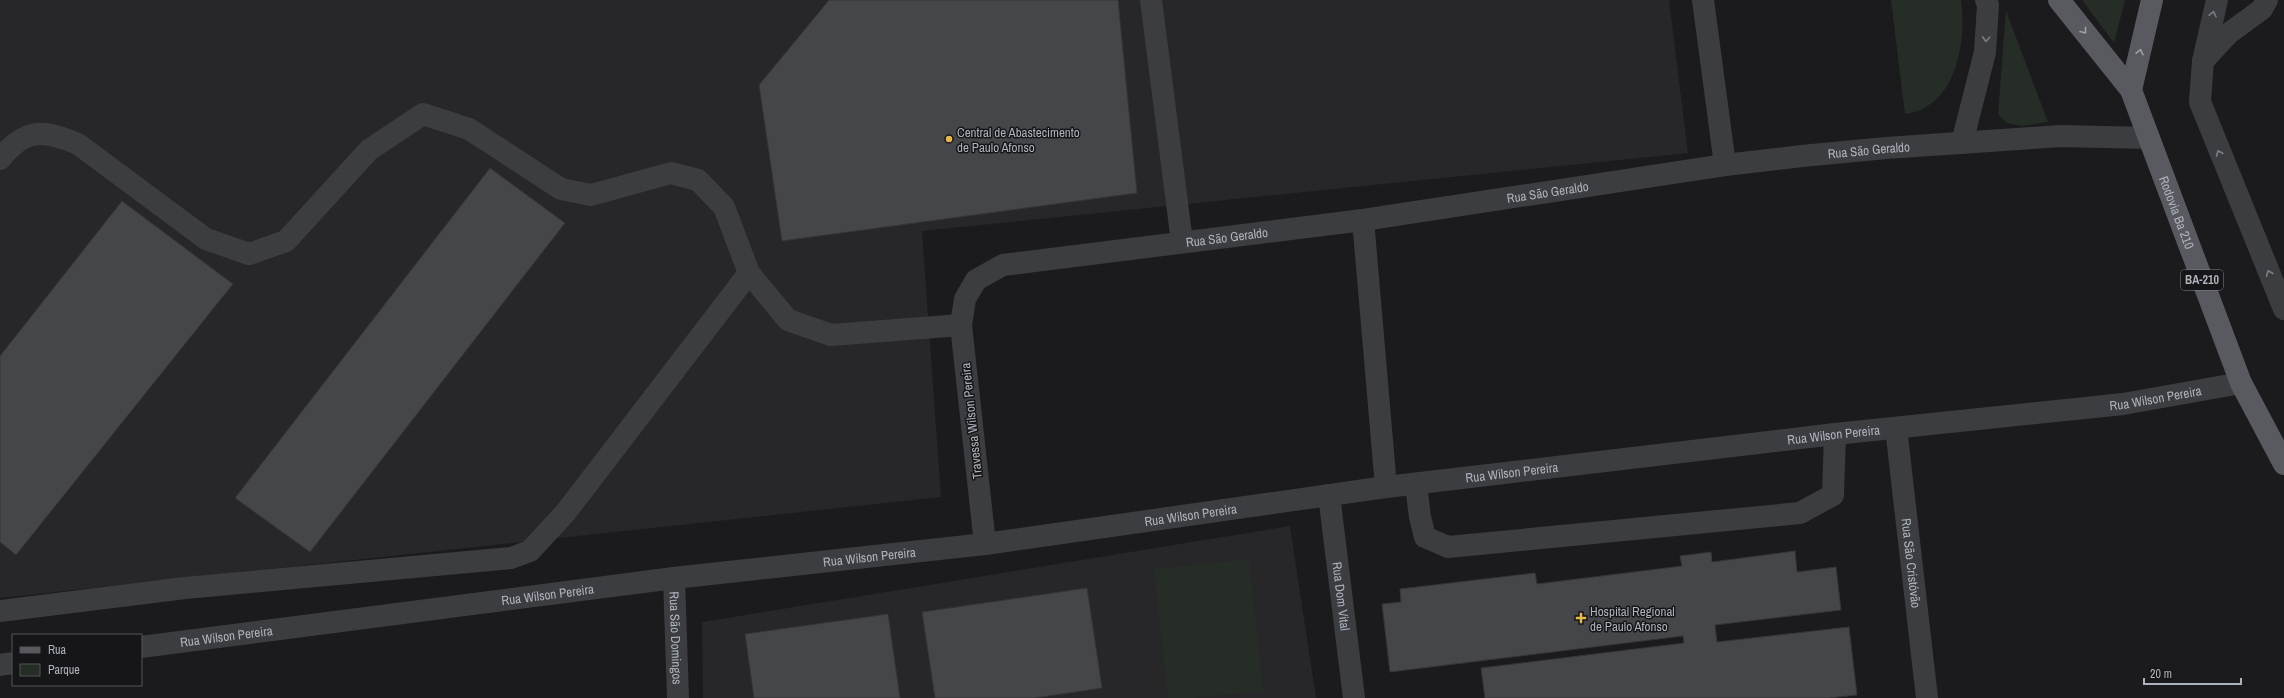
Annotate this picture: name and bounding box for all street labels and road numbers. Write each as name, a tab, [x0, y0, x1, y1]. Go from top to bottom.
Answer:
street label: Rua São Geraldo	[1827, 138, 1911, 163]
street label: Rodovia Ba 210	[2155, 174, 2198, 251]
street label: Rua São Geraldo	[1506, 178, 1590, 207]
street label: Rua São Geraldo	[1185, 224, 1269, 251]
road number: BA-210	[2181, 270, 2223, 290]
street label: Travessa Wilson Pereira	[957, 362, 986, 480]
street label: Rua Wilson Pereira	[2109, 382, 2203, 414]
street label: Rua Wilson Pereira	[1786, 421, 1881, 449]
street label: Rua Wilson Pereira	[1465, 459, 1559, 487]
street label: Rua Wilson Pereira	[1143, 500, 1238, 530]
street label: Rua São Cristóvão	[1897, 517, 1925, 609]
street label: Rua Wilson Pereira	[822, 544, 917, 571]
street label: Rua Dom Vital	[1328, 561, 1354, 632]
street label: Rua Wilson Pereira	[500, 580, 595, 609]
street label: Rua São Domingos	[665, 591, 686, 685]
street label: Rua Wilson Pereira	[179, 622, 274, 651]

